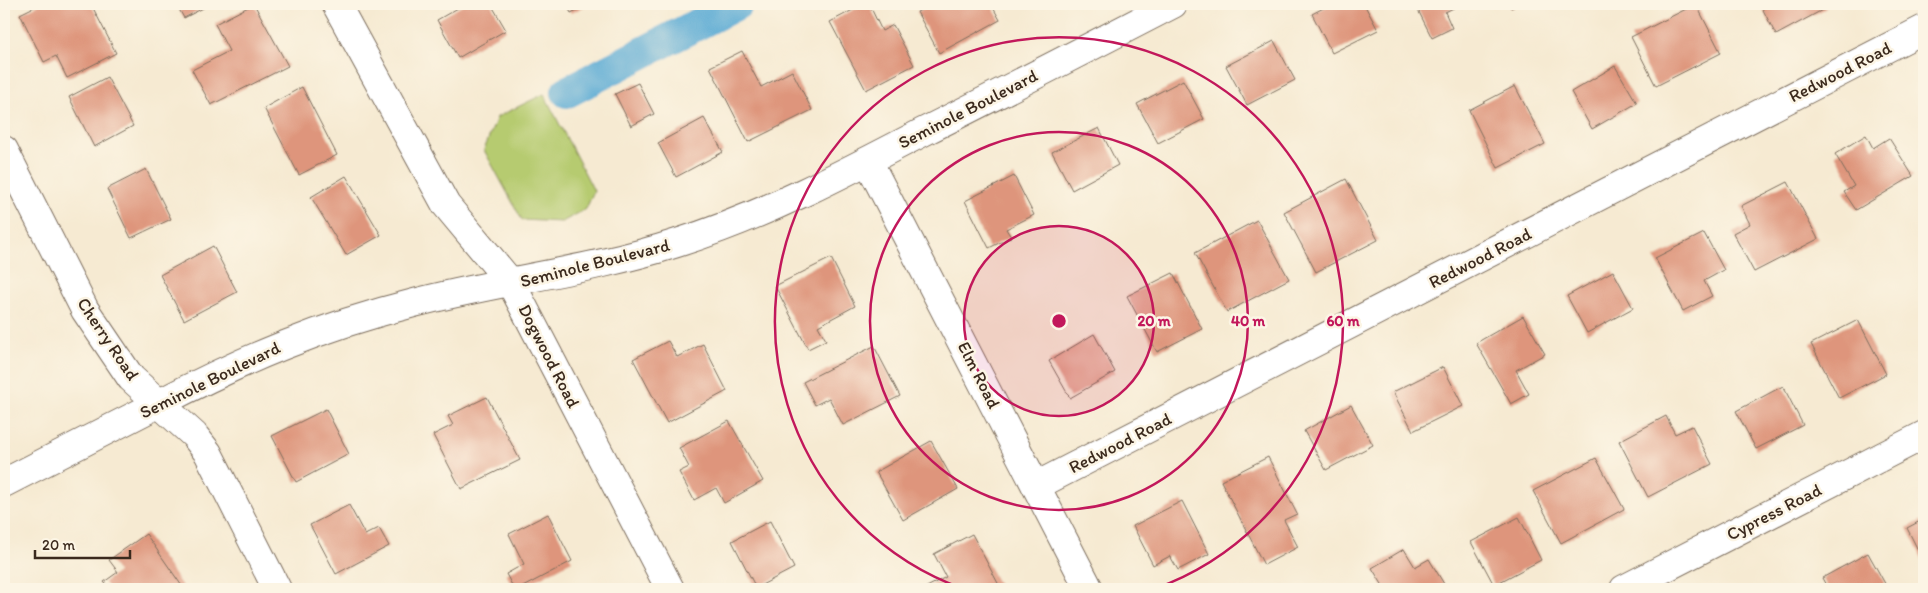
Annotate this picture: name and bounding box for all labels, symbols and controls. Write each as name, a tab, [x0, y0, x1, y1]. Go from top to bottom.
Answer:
street label: Redwood Road	[1785, 37, 1895, 107]
street label: Seminole Boulevard	[895, 64, 1041, 154]
street label: Redwood Road	[1425, 223, 1535, 293]
street label: Seminole Boulevard	[518, 234, 672, 292]
street label: Cherry Road	[72, 293, 144, 385]
street label: Dogwood Road	[513, 300, 585, 412]
centre of rings	[1050, 312, 1068, 330]
text: 20 m	[1137, 312, 1171, 330]
text: 40 m	[1231, 312, 1266, 330]
text: 60 m	[1326, 312, 1360, 330]
street label: Seminole Boulevard	[136, 336, 284, 424]
street label: Elm Road	[953, 338, 1005, 412]
street label: Redwood Road	[1065, 408, 1175, 478]
street label: Cypress Road	[1723, 479, 1825, 545]
scale bar	[35, 528, 130, 560]
text: 20 m	[42, 536, 76, 554]

